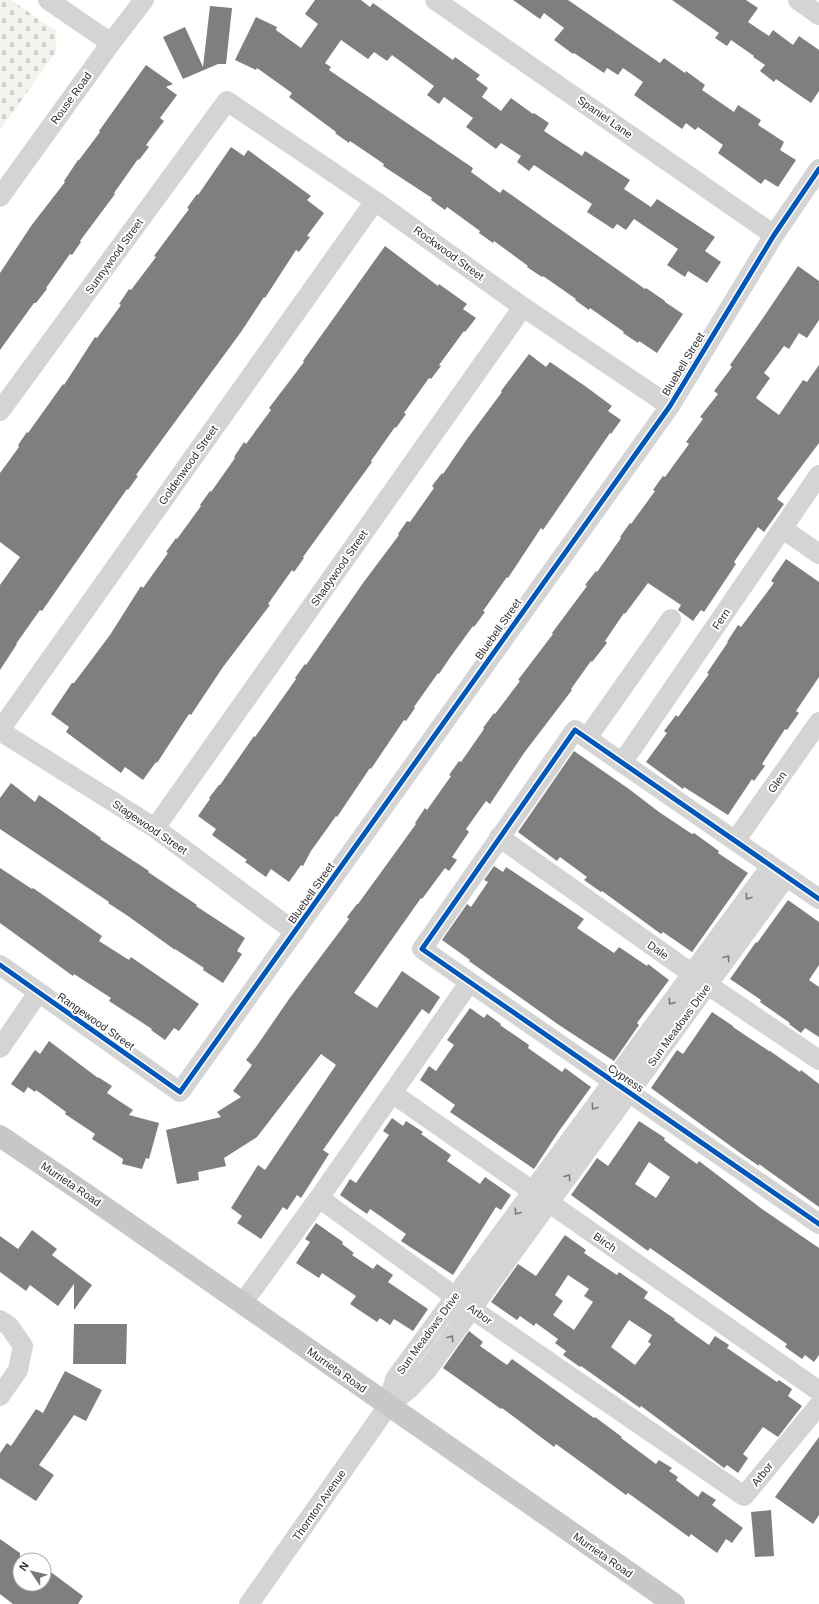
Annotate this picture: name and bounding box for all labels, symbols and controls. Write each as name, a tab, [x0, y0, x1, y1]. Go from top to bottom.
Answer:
street label: Rouse Road	[48, 70, 94, 126]
street label: Spaniel Lane	[575, 94, 635, 140]
street label: Sunnywood Street	[83, 216, 145, 296]
street label: Rockwood Street	[412, 224, 486, 282]
street label: Bluebell Street	[659, 330, 707, 398]
street label: Goldenwood Street	[156, 423, 220, 507]
street label: Shadywood Street	[308, 528, 370, 608]
street label: Bluebell Street	[473, 596, 523, 662]
street label: Fern	[710, 606, 732, 632]
street label: Glen	[765, 769, 789, 795]
street label: Stagewood Street	[110, 798, 190, 856]
street label: Bluebell Street	[286, 860, 336, 926]
one-way arrow	[746, 893, 753, 900]
street label: Dale	[645, 939, 671, 961]
one-way arrow	[722, 956, 729, 963]
street label: Sun Meadows Drive	[645, 982, 713, 1068]
street label: Rangewood Street	[55, 990, 137, 1052]
one-way arrow	[669, 998, 676, 1005]
street label: Cypress	[606, 1062, 646, 1095]
one-way arrow	[591, 1103, 599, 1110]
street label: Murrieta Road	[39, 1160, 103, 1208]
one-way arrow	[563, 1174, 570, 1181]
one-way arrow	[514, 1208, 522, 1215]
street label: Birch	[591, 1230, 619, 1254]
street label: Sun Meadows Drive	[394, 1290, 462, 1376]
street label: Arbor	[466, 1301, 495, 1327]
one-way arrow	[446, 1336, 453, 1343]
street label: Murrieta Road	[305, 1345, 369, 1395]
street label: Arbor	[749, 1460, 775, 1488]
street label: Thornton Avenue	[290, 1467, 348, 1543]
street label: Murrieta Road	[571, 1530, 635, 1580]
north arrow	[12, 1552, 52, 1592]
text: N	[17, 1560, 31, 1573]

